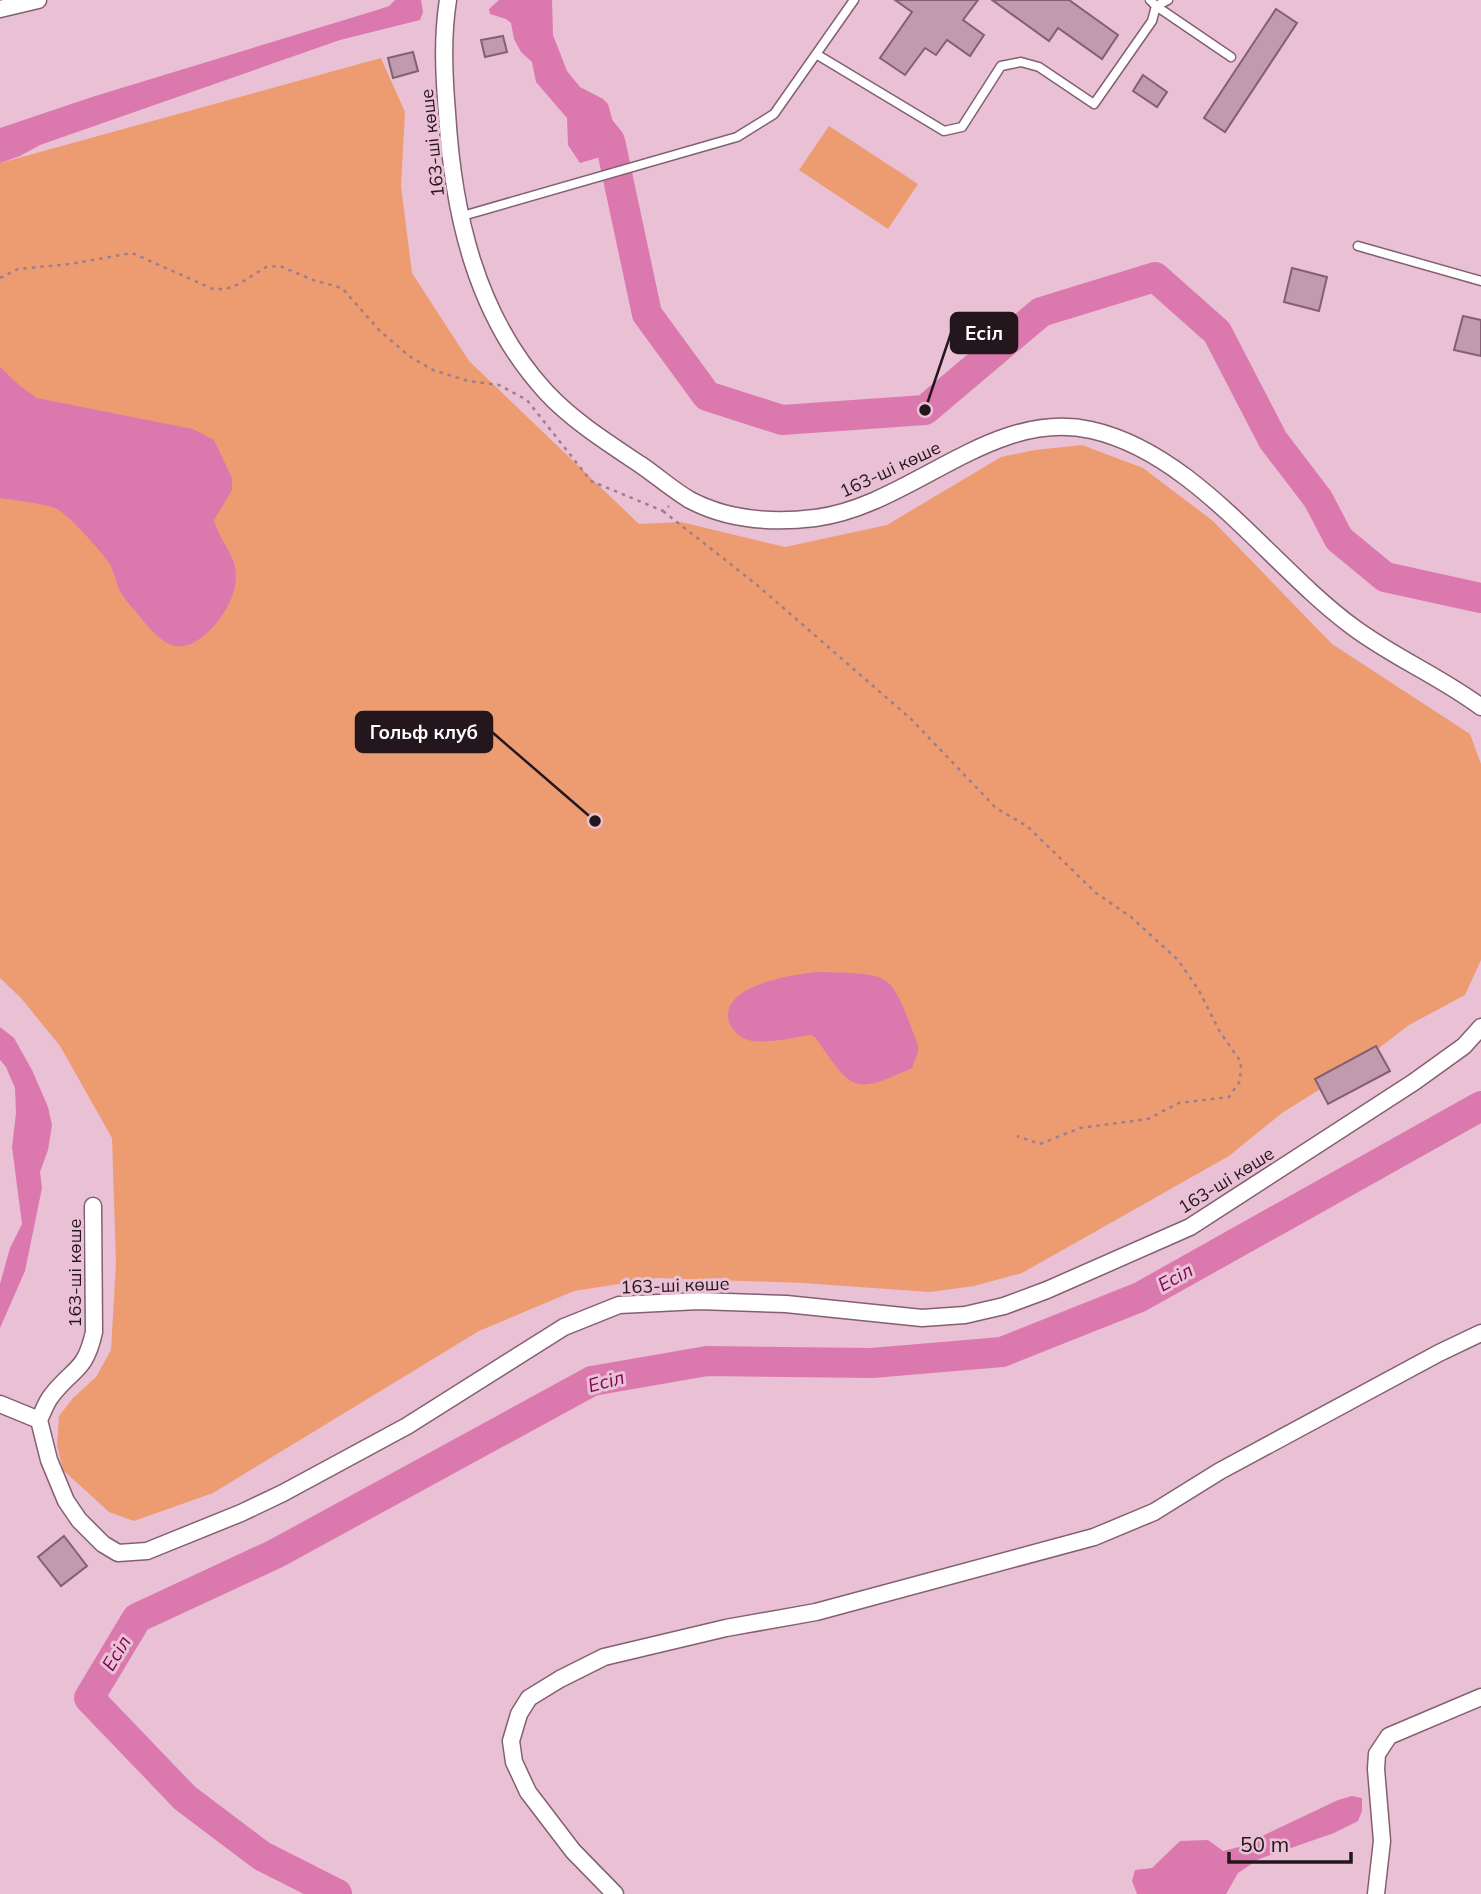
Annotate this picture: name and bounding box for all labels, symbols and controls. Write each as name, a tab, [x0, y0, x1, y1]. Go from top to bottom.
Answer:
street label: 163-ші көше	[415, 88, 449, 198]
callout: Есіл	[951, 313, 1017, 353]
text: Есіл	[965, 321, 1003, 345]
street label: 163-ші көше	[836, 436, 944, 502]
callout: Гольф клуб	[356, 712, 492, 752]
text: Гольф клуб	[370, 720, 478, 744]
street label: 163-ші көше	[1174, 1141, 1278, 1219]
street label: 163-ші көше	[63, 1219, 86, 1327]
water label: Есіл	[1153, 1258, 1197, 1296]
street label: 163-ші көше	[620, 1272, 730, 1298]
water label: Есіл	[585, 1365, 627, 1397]
water label: Есіл	[96, 1631, 136, 1675]
scale bar	[1229, 1820, 1352, 1864]
text: 50 m	[1240, 1831, 1289, 1857]

